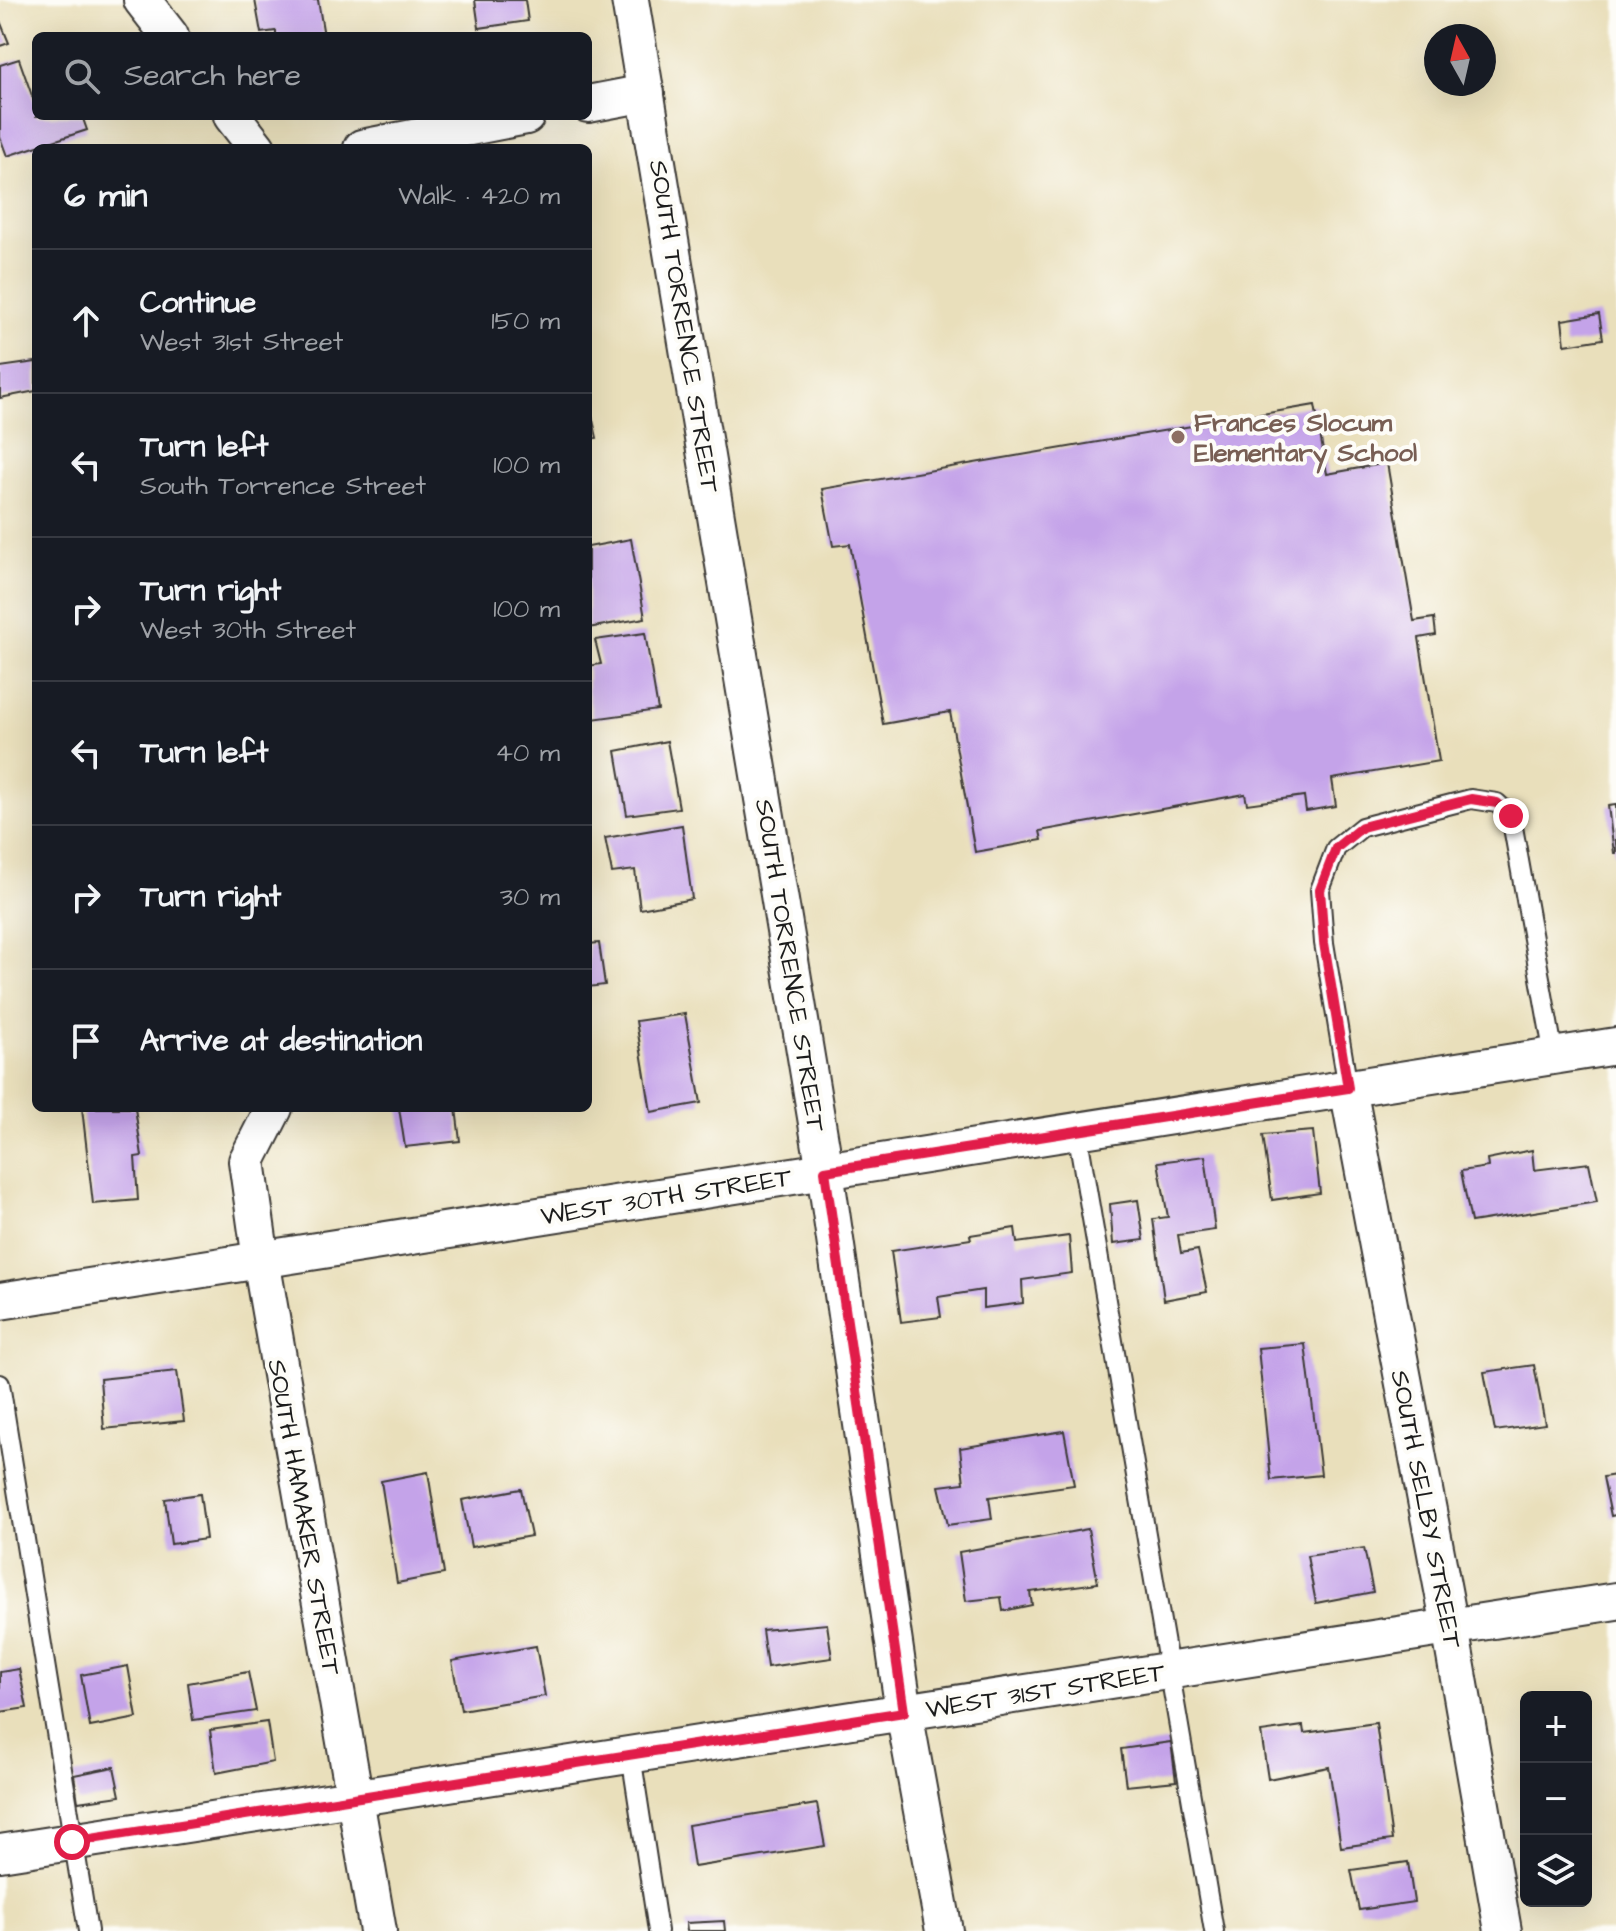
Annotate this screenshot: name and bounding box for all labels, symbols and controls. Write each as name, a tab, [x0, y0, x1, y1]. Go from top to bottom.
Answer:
north arrow	[1424, 24, 1496, 96]
search box	[32, 32, 592, 120]
icon: search	[60, 54, 104, 98]
text: Search here	[124, 55, 301, 97]
street label: SOUTH TORRENCE STREET	[640, 157, 728, 496]
text: 6 min	[64, 172, 148, 220]
text: Walk · 420 m	[398, 178, 560, 214]
text: Continue	[140, 282, 256, 324]
icon: ahead	[64, 299, 108, 343]
text: 150 m	[491, 303, 560, 339]
text: West 31st Street	[140, 324, 343, 360]
place label: Frances Slocum Elementary School	[1194, 405, 1417, 474]
text: Turn left	[140, 426, 268, 468]
marker: Frances Slocum Elementary School	[1169, 428, 1187, 446]
icon: left	[64, 443, 108, 487]
text: 100 m	[493, 447, 560, 483]
text: South Torrence Street	[140, 468, 426, 504]
text: Turn right	[140, 570, 281, 612]
icon: right	[64, 587, 108, 631]
text: 100 m	[493, 591, 560, 627]
text: West 30th Street	[140, 612, 356, 648]
icon: left	[64, 731, 108, 775]
text: Turn left	[140, 732, 268, 774]
text: 40 m	[495, 735, 560, 771]
street label: SOUTH TORRENCE STREET	[746, 796, 834, 1135]
route end	[1493, 798, 1529, 834]
icon: right	[64, 875, 108, 919]
text: Turn right	[140, 876, 281, 918]
text: 30 m	[500, 879, 560, 915]
icon: arrive	[64, 1019, 108, 1063]
text: Arrive at destination	[140, 1020, 422, 1062]
street label: WEST 30TH STREET	[538, 1159, 795, 1235]
street label: SOUTH HAMAKER STREET	[258, 1356, 350, 1679]
street label: SOUTH SELBY STREET	[1381, 1367, 1471, 1652]
street label: WEST 31ST STREET	[923, 1654, 1168, 1728]
map controls	[1520, 1691, 1592, 1907]
button: +	[1520, 1691, 1592, 1763]
button: −	[1520, 1763, 1592, 1835]
route start	[54, 1824, 90, 1860]
button: layers	[1520, 1835, 1592, 1907]

